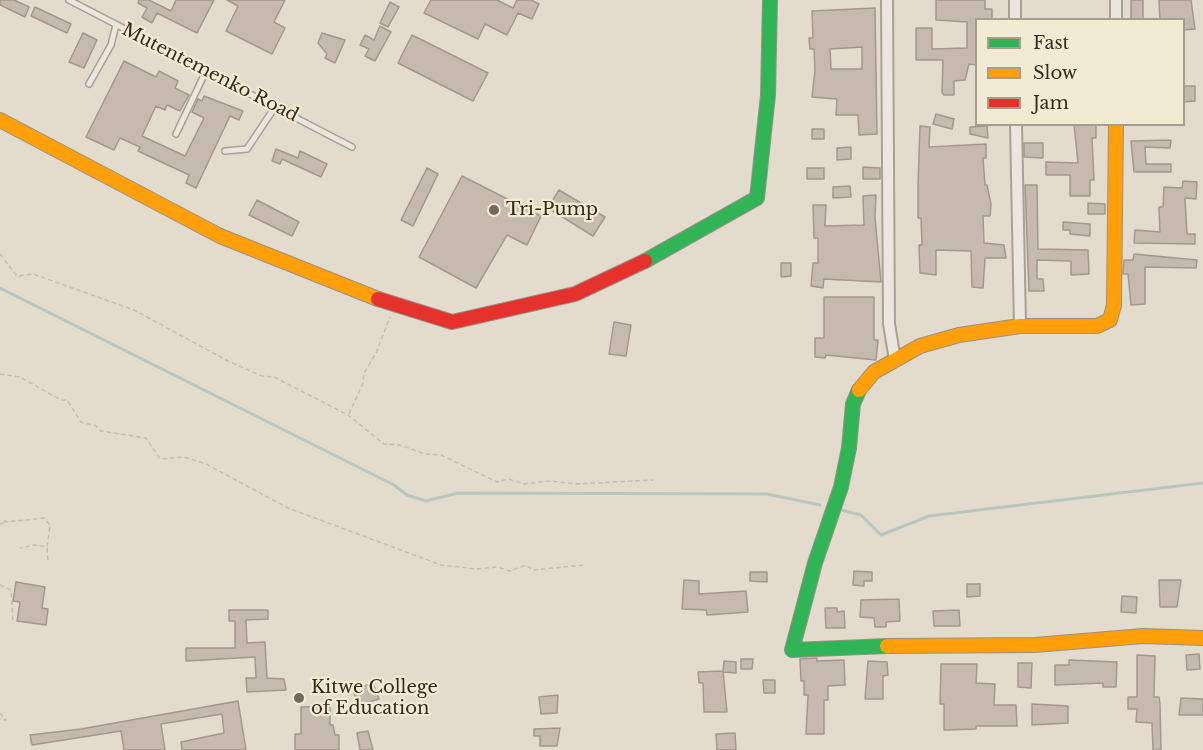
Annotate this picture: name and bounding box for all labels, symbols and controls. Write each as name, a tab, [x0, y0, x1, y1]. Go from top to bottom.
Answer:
legend	[975, 18, 1185, 126]
street label: Mutentemenko Road	[118, 19, 302, 127]
text: Fast	[1033, 32, 1069, 54]
text: Slow	[1033, 62, 1077, 84]
text: Jam	[1033, 92, 1069, 114]
place label: Tri-Pump	[506, 199, 598, 221]
marker: Tri-Pump	[487, 203, 501, 217]
place label: Kitwe College of Education	[311, 677, 438, 720]
marker: Kitwe College of Education	[292, 691, 306, 705]

